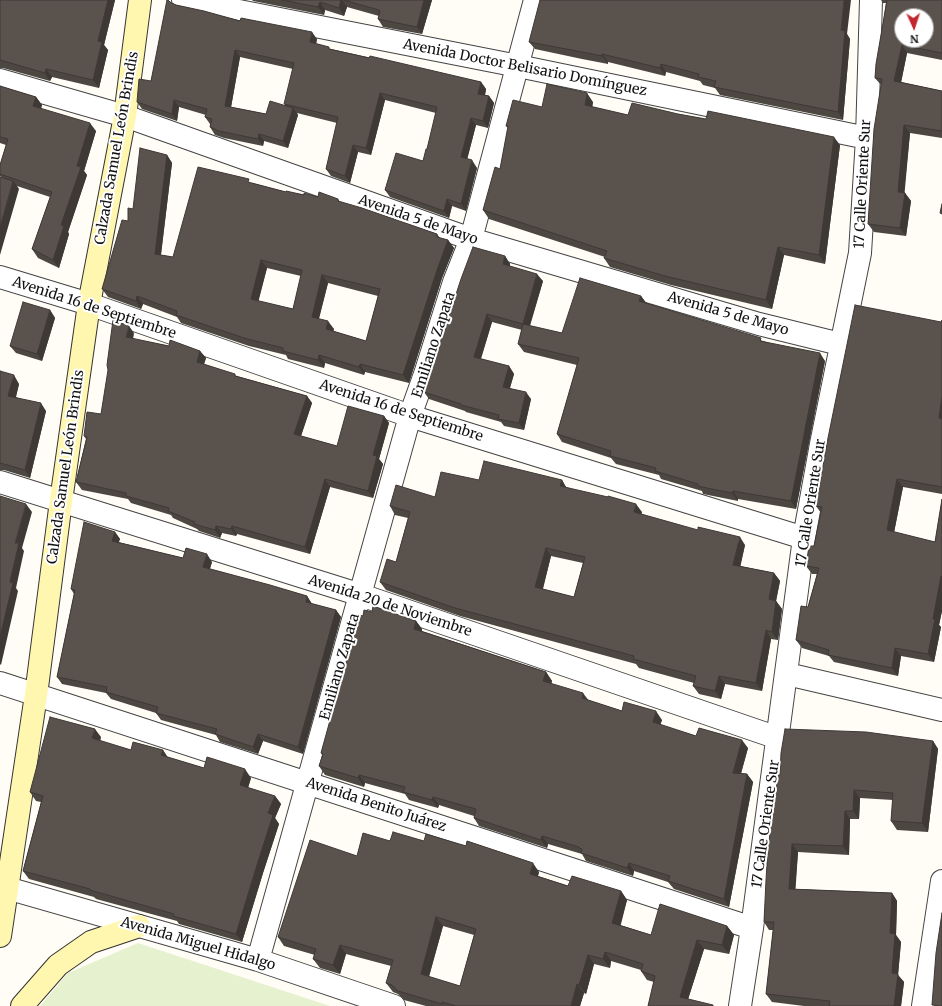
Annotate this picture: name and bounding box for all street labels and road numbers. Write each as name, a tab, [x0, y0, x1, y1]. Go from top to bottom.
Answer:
street label: Avenida Doctor Belisario Domínguez	[402, 36, 648, 100]
street label: Calzada Samuel León Brindis	[92, 50, 142, 246]
street label: 17 Calle Oriente Sur	[851, 119, 875, 249]
street label: Avenida 5 de Mayo	[356, 192, 480, 248]
street label: Avenida 16 de Septiembre	[10, 274, 178, 342]
street label: Avenida 5 de Mayo	[665, 289, 791, 339]
street label: Emiliano Zapata	[409, 290, 459, 400]
street label: Calzada Samuel León Brindis	[44, 369, 88, 565]
street label: Avenida 16 de Septiembre	[317, 377, 485, 445]
street label: 17 Calle Oriente Sur	[793, 438, 829, 568]
street label: Avenida 20 de Noviembre	[306, 572, 474, 640]
street label: Emiliano Zapata	[317, 612, 363, 722]
street label: 17 Calle Oriente Sur	[749, 759, 783, 889]
street label: Avenida Benito Juárez	[304, 774, 448, 836]
street label: Avenida Miguel Hidalgo	[119, 914, 277, 974]

